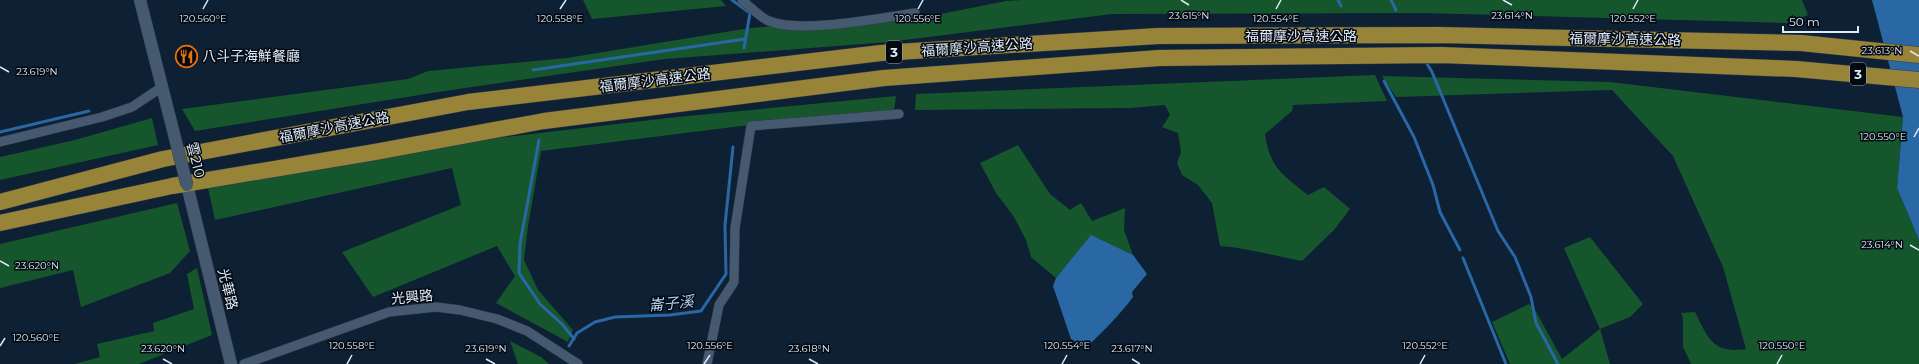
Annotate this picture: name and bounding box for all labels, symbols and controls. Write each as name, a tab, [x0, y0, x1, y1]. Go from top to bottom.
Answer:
scale bar	[1783, 8, 1858, 34]
text: 23.615°N	[1169, 9, 1209, 22]
text: 23.614°N	[1491, 9, 1533, 22]
text: 120.560°E	[179, 12, 227, 25]
text: 120.558°E	[537, 12, 584, 25]
text: 120.556°E	[895, 12, 941, 25]
text: 120.554°E	[1253, 12, 1299, 25]
text: 120.552°E	[1610, 12, 1656, 25]
text: 50 m	[1789, 14, 1820, 29]
street label: 福爾摩沙高速公路	[1245, 27, 1357, 45]
street label: 福爾摩沙高速公路	[1569, 29, 1681, 49]
street label: 福爾摩沙高速公路	[921, 34, 1033, 60]
road number: 3	[886, 41, 902, 63]
restaurant icon: 八斗子海鮮餐廳	[173, 43, 199, 69]
text: 23.613°N	[1862, 44, 1902, 57]
place label: 八斗子海鮮餐廳	[202, 47, 300, 65]
road number: 3	[1850, 63, 1866, 85]
street label: 福爾摩沙高速公路	[598, 64, 712, 96]
text: 23.619°N	[16, 65, 58, 78]
street label: 福爾摩沙高速公路	[277, 107, 391, 147]
text: 120.550°E	[1860, 130, 1907, 143]
street label: 雲210	[183, 140, 209, 180]
text: 23.614°N	[1861, 238, 1903, 251]
text: 23.620°N	[15, 259, 59, 272]
street label: 光華路	[214, 266, 242, 312]
street label: 光興路	[390, 286, 434, 308]
water label: 崙子溪	[648, 291, 696, 314]
text: 120.560°E	[12, 331, 60, 344]
text: 120.558°E	[329, 339, 376, 352]
text: 120.556°E	[687, 339, 733, 352]
text: 120.554°E	[1044, 339, 1090, 352]
text: 120.552°E	[1402, 339, 1448, 352]
text: 120.550°E	[1759, 339, 1806, 352]
text: 23.620°N	[141, 342, 185, 355]
text: 23.619°N	[465, 342, 507, 355]
text: 23.618°N	[788, 342, 830, 355]
text: 23.617°N	[1111, 342, 1153, 355]

